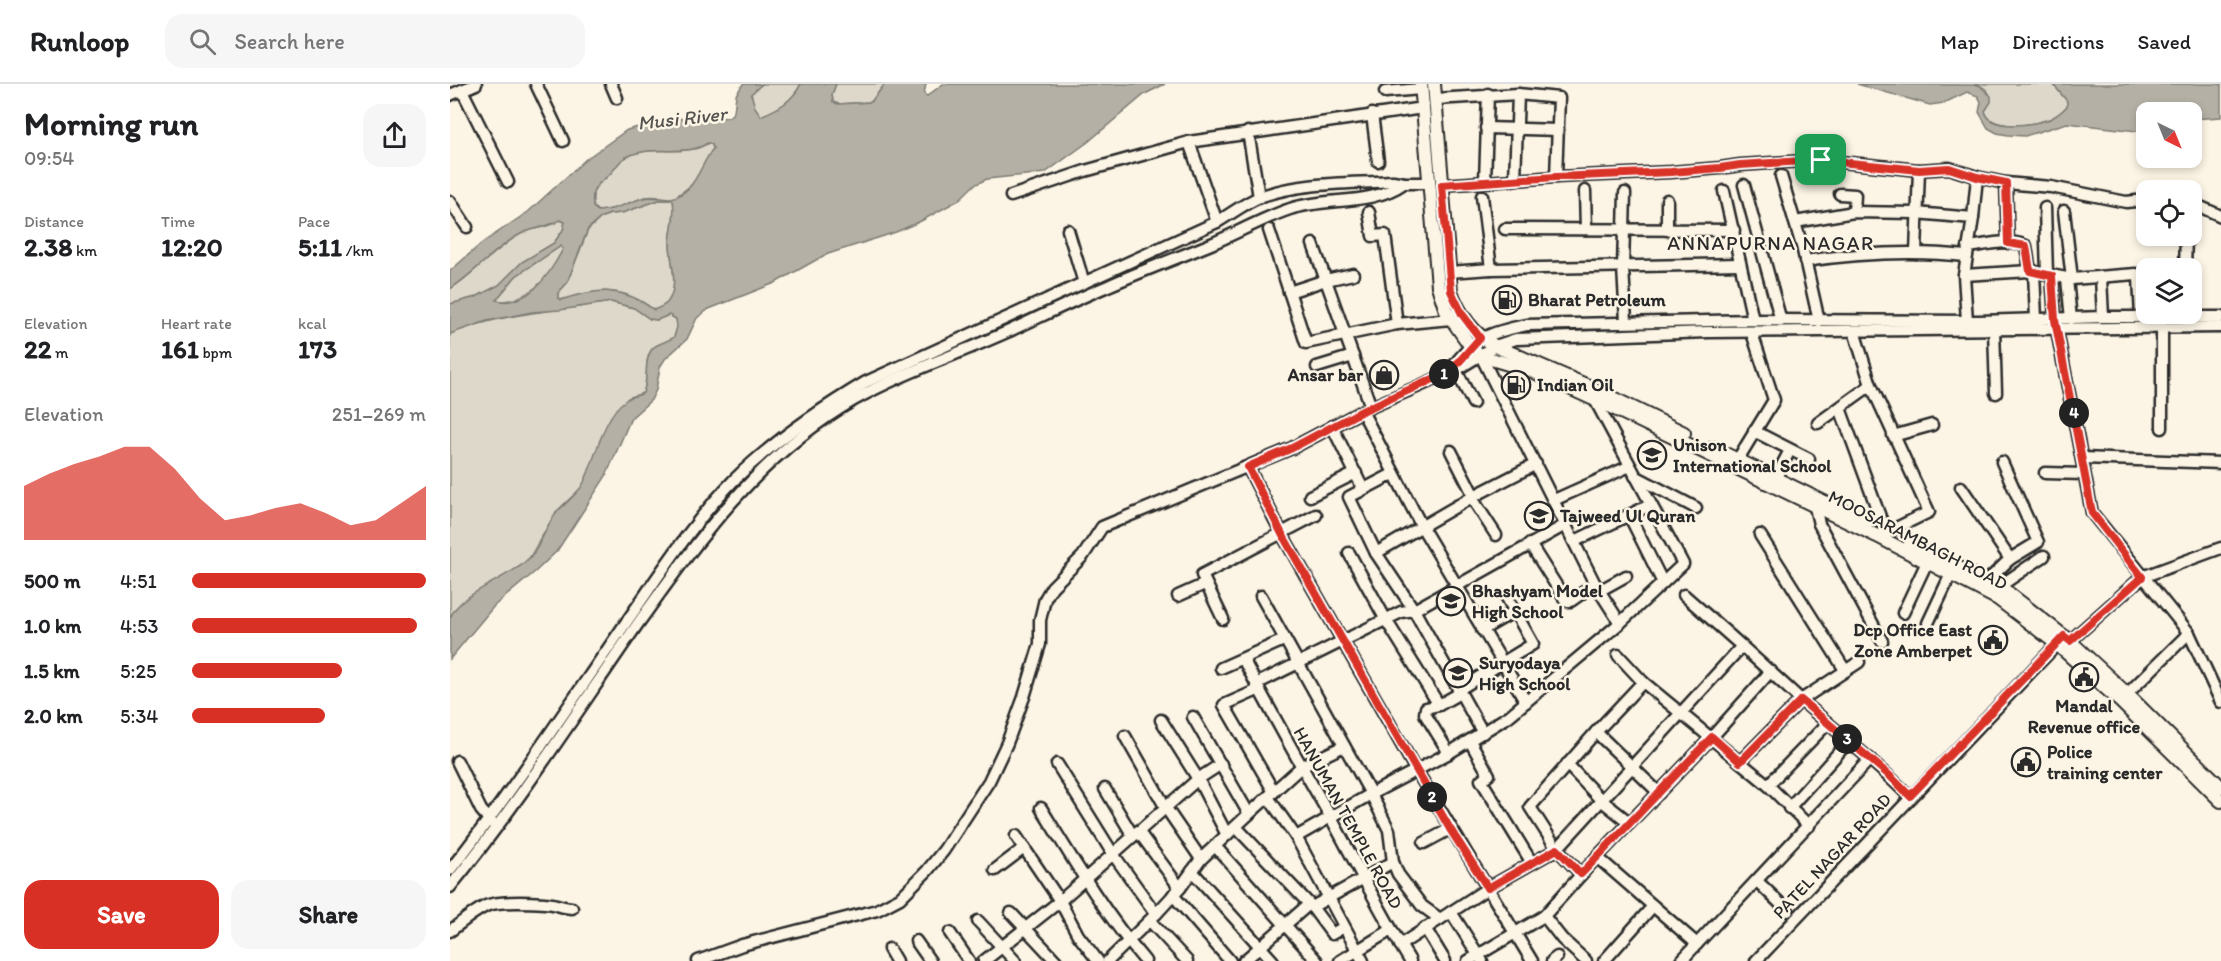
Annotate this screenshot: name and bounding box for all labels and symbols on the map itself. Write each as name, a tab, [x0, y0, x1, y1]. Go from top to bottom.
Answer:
water label: Musi River	[636, 101, 730, 135]
north arrow	[2136, 102, 2202, 168]
pin	[1795, 134, 1846, 185]
district label: ANNAPURNA NAGAR	[1667, 231, 1875, 255]
fuel station icon: Bharat Petroleum	[1491, 284, 1523, 316]
place label: Bharat Petroleum	[1528, 289, 1667, 311]
shop icon: Ansar bar	[1368, 359, 1400, 391]
pin: 1	[1429, 359, 1459, 389]
place label: Ansar bar	[1287, 364, 1364, 386]
fuel station icon: Indian Oil	[1500, 369, 1532, 401]
place label: Indian Oil	[1537, 374, 1615, 396]
pin: 4	[2059, 398, 2089, 428]
place label: Unison International School	[1673, 434, 1832, 477]
school or university icon: Unison International School	[1636, 439, 1668, 471]
street label: MOOSARAMBAGH ROAD	[1825, 485, 2011, 595]
school or university icon: Tajweed Ul Quran	[1523, 500, 1555, 532]
place label: Tajweed Ul Quran	[1559, 505, 1696, 527]
place label: Bhashyam Model High School	[1472, 580, 1604, 623]
school or university icon: Bhashyam Model High School	[1435, 585, 1467, 617]
place label: Dcp Office East Zone Amberpet	[1853, 619, 1972, 662]
public building icon: Dcp Office East Zone Amberpet	[1977, 624, 2009, 656]
place label: Suryodaya High School	[1479, 652, 1571, 695]
school or university icon: Suryodaya High School	[1442, 657, 1474, 689]
public building icon: Mandal Revenue office	[2068, 661, 2100, 693]
place label: Mandal Revenue office	[2028, 695, 2141, 738]
street label: HANUMAN TEMPLE ROAD	[1289, 723, 1407, 913]
pin: 3	[1832, 724, 1862, 754]
place label: Police training center	[2047, 741, 2163, 784]
public building icon: Police training center	[2010, 746, 2042, 778]
pin: 2	[1417, 782, 1447, 812]
street label: PATEL NAGAR ROAD	[1768, 788, 1896, 924]

